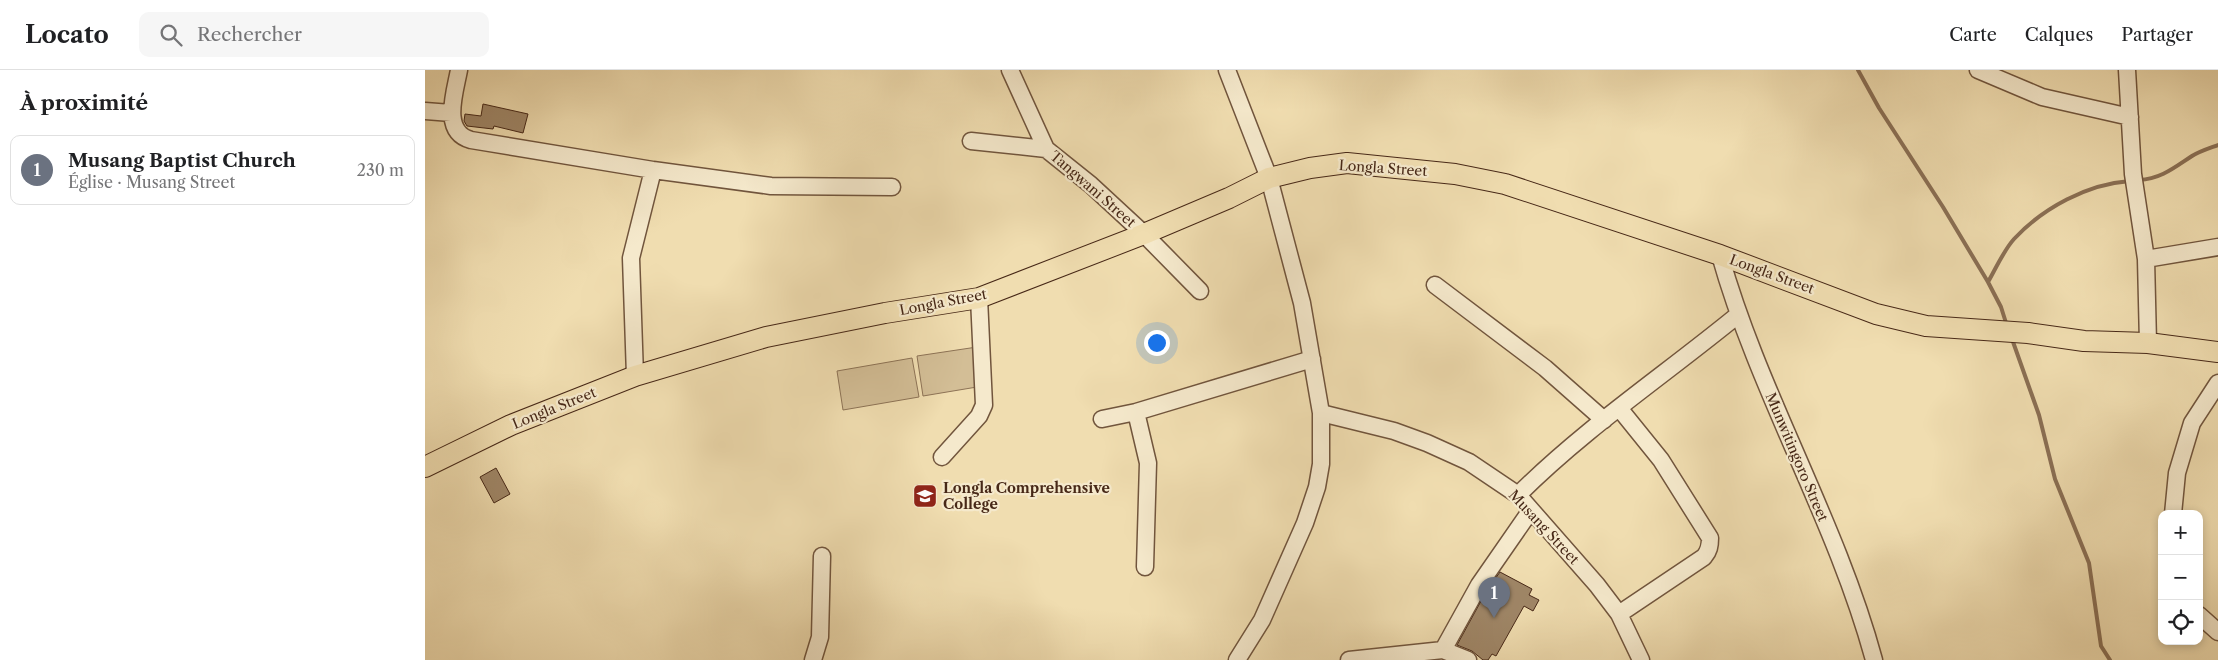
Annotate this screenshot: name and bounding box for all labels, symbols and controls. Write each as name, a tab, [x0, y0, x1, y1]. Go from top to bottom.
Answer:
search box	[139, 12, 489, 57]
text: Locato	[25, 20, 109, 49]
icon: search	[157, 21, 185, 49]
text: Rechercher	[197, 23, 302, 46]
text: Carte	[1949, 24, 1997, 46]
text: Calques	[2025, 24, 2093, 46]
text: Partager	[2121, 24, 2193, 46]
text: À proximité	[20, 90, 148, 115]
street label: Tangwani Street	[1046, 147, 1140, 231]
text: Musang Baptist Church	[68, 149, 296, 172]
street label: Longla Street	[1338, 156, 1428, 180]
text: 1	[33, 160, 41, 180]
text: 230 m	[357, 160, 404, 180]
text: Église · Musang Street	[68, 172, 235, 192]
street label: Longla Street	[1727, 250, 1817, 298]
street label: Longla Street	[898, 285, 988, 319]
your location	[1144, 330, 1170, 356]
street label: Longla Street	[510, 383, 599, 433]
street label: Munwitingoro Street	[1762, 390, 1832, 524]
place label: Longla Comprehensive College	[943, 479, 1110, 513]
school or university icon: Longla Comprehensive College	[912, 483, 938, 509]
street label: Musang Street	[1505, 486, 1583, 568]
map controls	[2158, 510, 2203, 645]
button: +	[2158, 510, 2203, 555]
button: −	[2158, 555, 2203, 600]
pin: 1	[1478, 577, 1510, 618]
button: locate	[2158, 600, 2203, 645]

